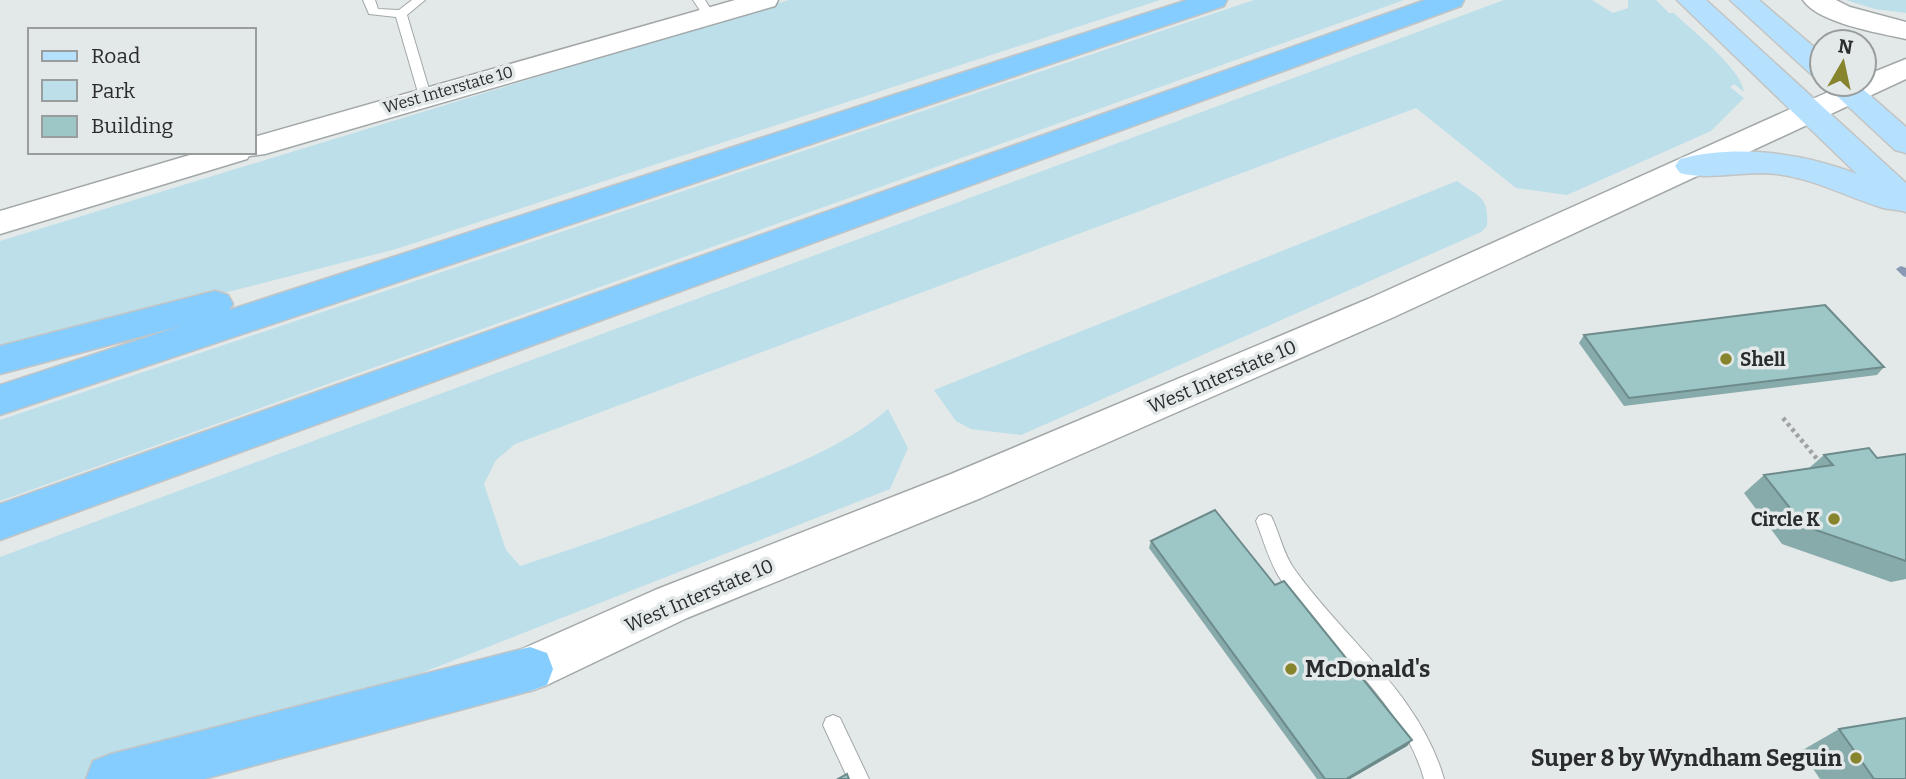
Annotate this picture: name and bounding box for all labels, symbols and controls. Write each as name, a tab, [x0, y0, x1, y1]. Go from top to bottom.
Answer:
legend	[28, 28, 256, 154]
north arrow	[1808, 28, 1878, 98]
text: N	[1837, 34, 1855, 59]
text: Road	[91, 43, 140, 69]
street label: West Interstate 10	[381, 62, 515, 117]
text: Park	[91, 78, 135, 104]
text: Building	[91, 113, 174, 139]
street label: West Interstate 10	[1145, 335, 1300, 418]
place label: Shell	[1740, 348, 1786, 371]
marker: Shell	[1718, 351, 1734, 367]
place label: Circle K	[1751, 508, 1820, 531]
marker: Circle K	[1826, 511, 1842, 527]
street label: West Interstate 10	[622, 554, 777, 637]
place label: McDonald's	[1305, 655, 1430, 683]
marker: McDonald's	[1283, 661, 1299, 677]
place label: Super 8 by Wyndham Seguin	[1531, 744, 1842, 772]
marker: Super 8 by Wyndham Seguin	[1848, 750, 1864, 766]

